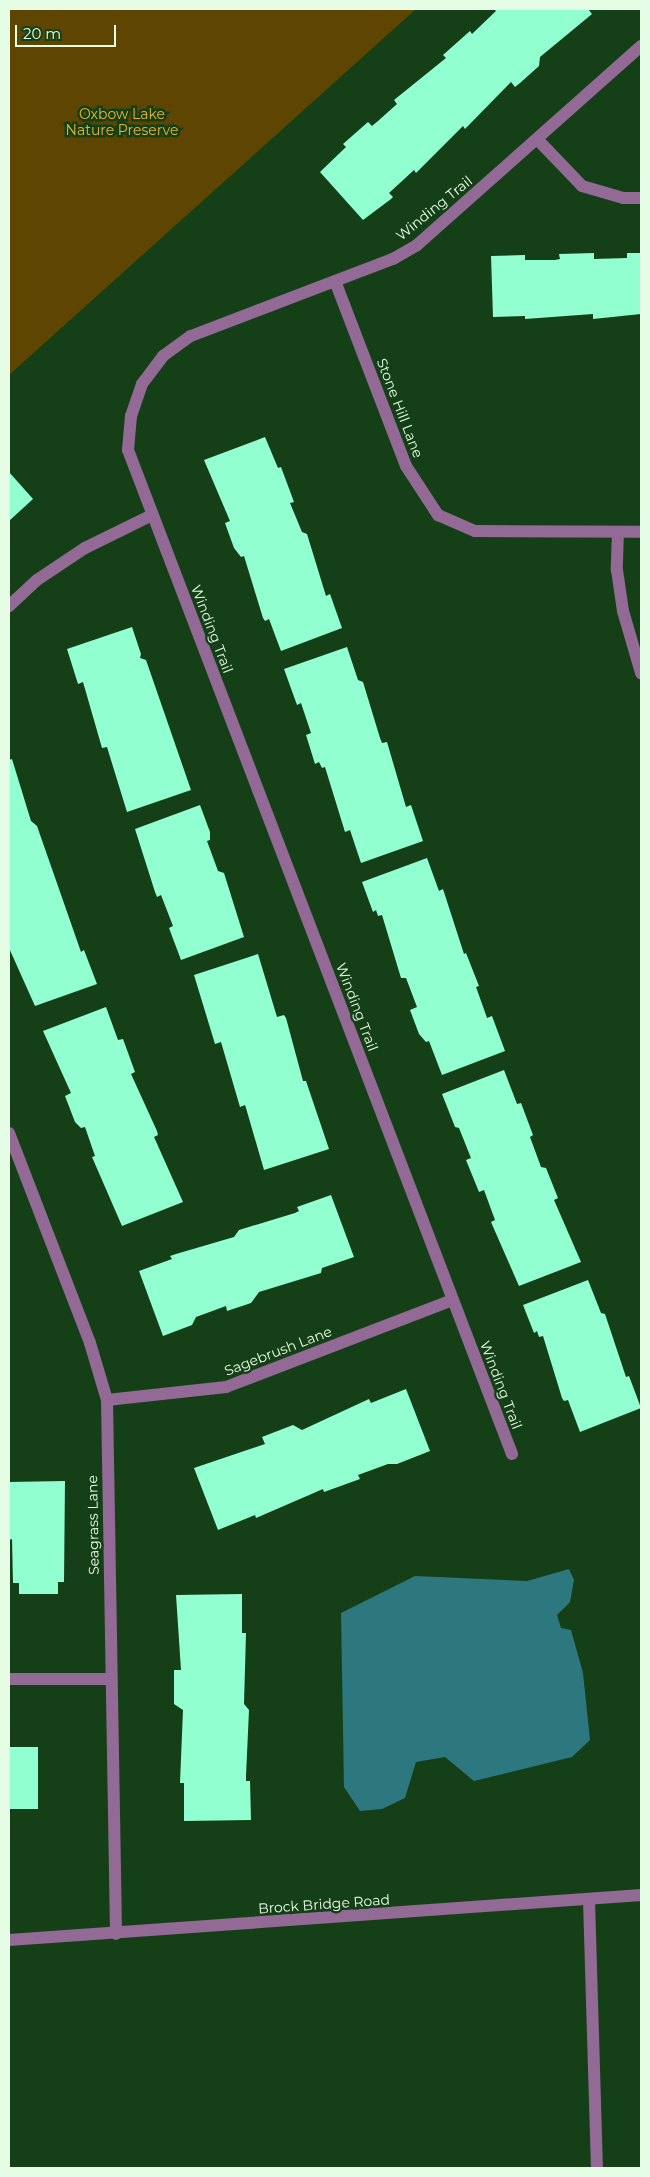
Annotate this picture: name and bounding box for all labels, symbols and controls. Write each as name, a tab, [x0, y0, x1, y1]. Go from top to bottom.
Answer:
scale bar	[18, 15, 119, 47]
text: 20 m	[23, 24, 61, 43]
park label: Oxbow Lake Nature Preserve	[66, 106, 178, 138]
street label: Winding Trail	[393, 172, 475, 244]
street label: Stone Hill Lane	[373, 356, 427, 460]
street label: Winding Trail	[187, 582, 237, 676]
street label: Winding Trail	[332, 960, 382, 1054]
street label: Sagebrush Lane	[222, 1323, 334, 1379]
street label: Winding Trail	[476, 1338, 526, 1432]
street label: Seagrass Lane	[84, 1475, 102, 1575]
street label: Brock Bridge Road	[257, 1891, 391, 1917]

